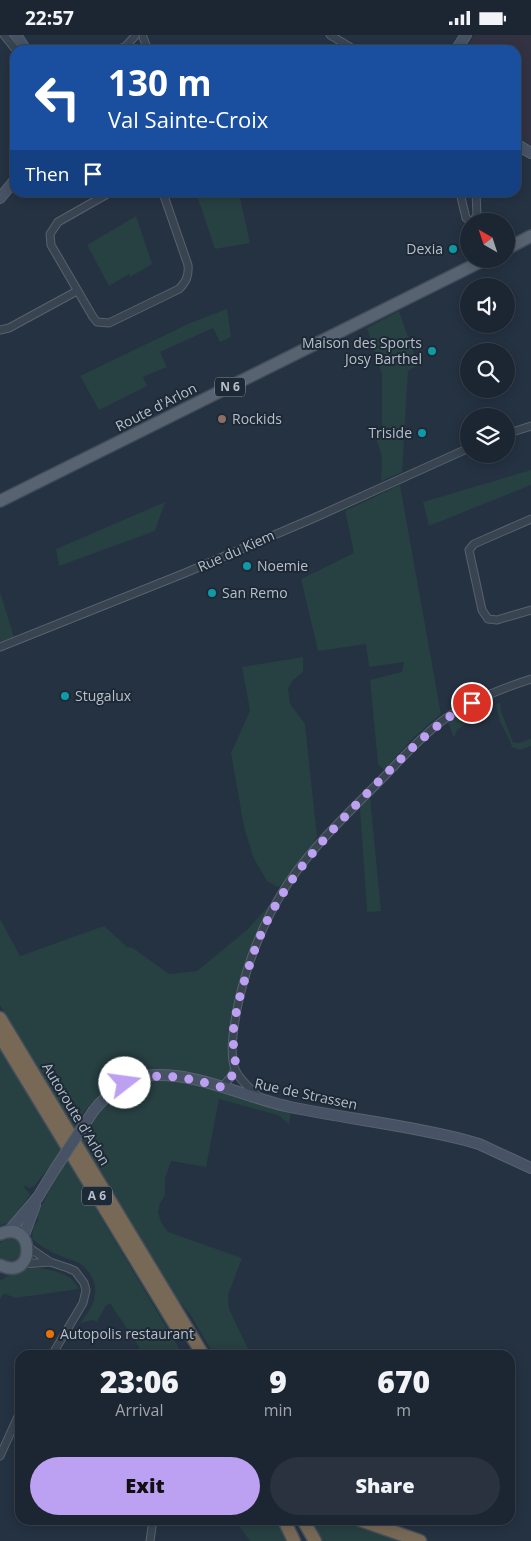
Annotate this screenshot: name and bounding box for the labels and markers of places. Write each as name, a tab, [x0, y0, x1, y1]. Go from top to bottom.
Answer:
place label: Dexia	[406, 239, 443, 258]
marker: Dexia	[447, 243, 459, 255]
place label: Maison des Sports Josy Barthel	[302, 333, 422, 368]
marker: Maison des Sports Josy Barthel	[426, 345, 438, 357]
place label: Rockids	[232, 409, 282, 428]
marker: Rockids	[216, 413, 228, 425]
place label: Triside	[368, 423, 412, 442]
marker: Triside	[416, 427, 428, 439]
place label: Noemie	[257, 556, 308, 575]
marker: Noemie	[241, 560, 253, 572]
place label: San Remo	[222, 583, 288, 602]
marker: San Remo	[206, 587, 218, 599]
pin	[451, 682, 493, 724]
place label: Stugalux	[75, 686, 132, 705]
marker: Stugalux	[59, 690, 71, 702]
place label: Autopolis restaurant	[60, 1324, 194, 1343]
marker: Autopolis restaurant	[44, 1328, 56, 1340]

